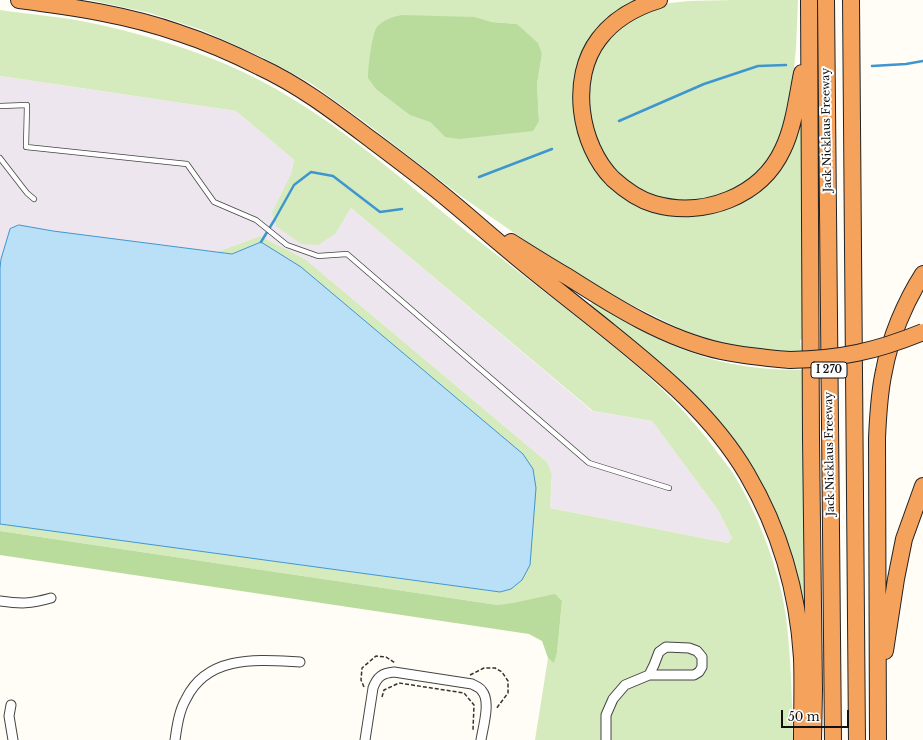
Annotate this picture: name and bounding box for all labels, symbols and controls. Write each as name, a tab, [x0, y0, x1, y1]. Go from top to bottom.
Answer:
street label: Jack Nicklaus Freeway	[819, 68, 835, 192]
road number: I 270	[811, 362, 847, 378]
street label: Jack Nicklaus Freeway	[822, 392, 838, 516]
scale bar	[783, 702, 851, 728]
text: 50 m	[788, 709, 820, 724]

